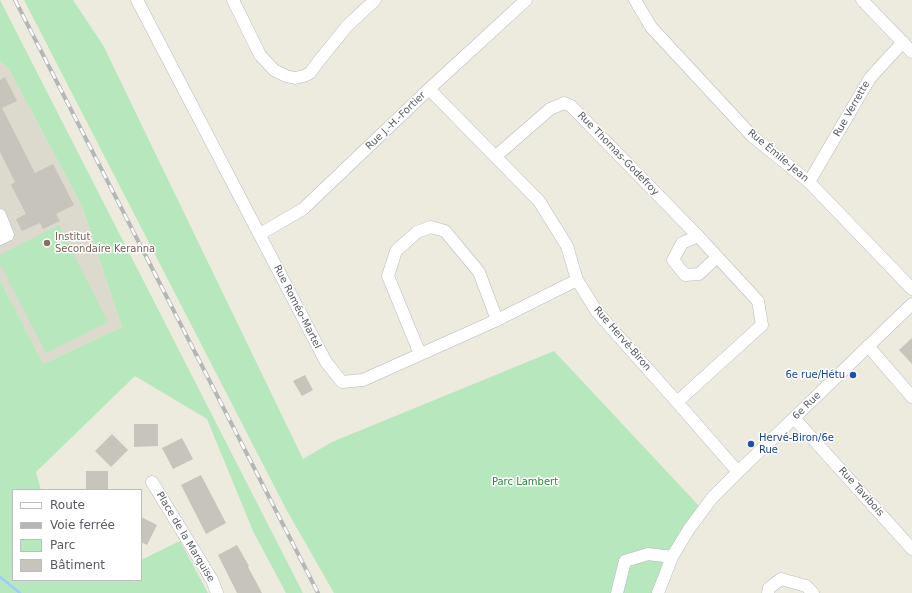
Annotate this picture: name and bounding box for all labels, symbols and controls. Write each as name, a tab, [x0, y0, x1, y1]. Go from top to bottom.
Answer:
street label: Rue Verrette	[831, 79, 873, 139]
street label: Rue J.-H.-Fortier	[364, 89, 428, 153]
street label: Rue Thomas-Godefroy	[575, 110, 661, 198]
street label: Rue Émile-Jean	[745, 127, 811, 185]
place label: Institut Secondaire Keranna	[55, 231, 155, 254]
marker: Institut Secondaire Keranna	[42, 238, 52, 248]
street label: Rue Roméo-Martel	[271, 263, 323, 351]
street label: Rue Hervé-Biron	[591, 304, 653, 374]
place label: 6e rue/Hétu	[785, 369, 845, 381]
marker: 6e rue/Hétu	[848, 370, 858, 380]
street label: 6e Rue	[790, 390, 824, 422]
place label: Hervé-Biron/6e Rue	[759, 432, 834, 456]
marker: Hervé-Biron/6e Rue	[746, 439, 756, 449]
street label: Rue Tavibois	[836, 465, 886, 519]
park label: Parc Lambert	[492, 476, 558, 488]
legend	[12, 489, 142, 581]
street label: Place de la Marquise	[153, 490, 217, 584]
text: Route	[50, 498, 85, 512]
text: Voie ferrée	[50, 518, 115, 532]
text: Parc	[50, 538, 75, 552]
text: Bâtiment	[50, 558, 105, 572]

